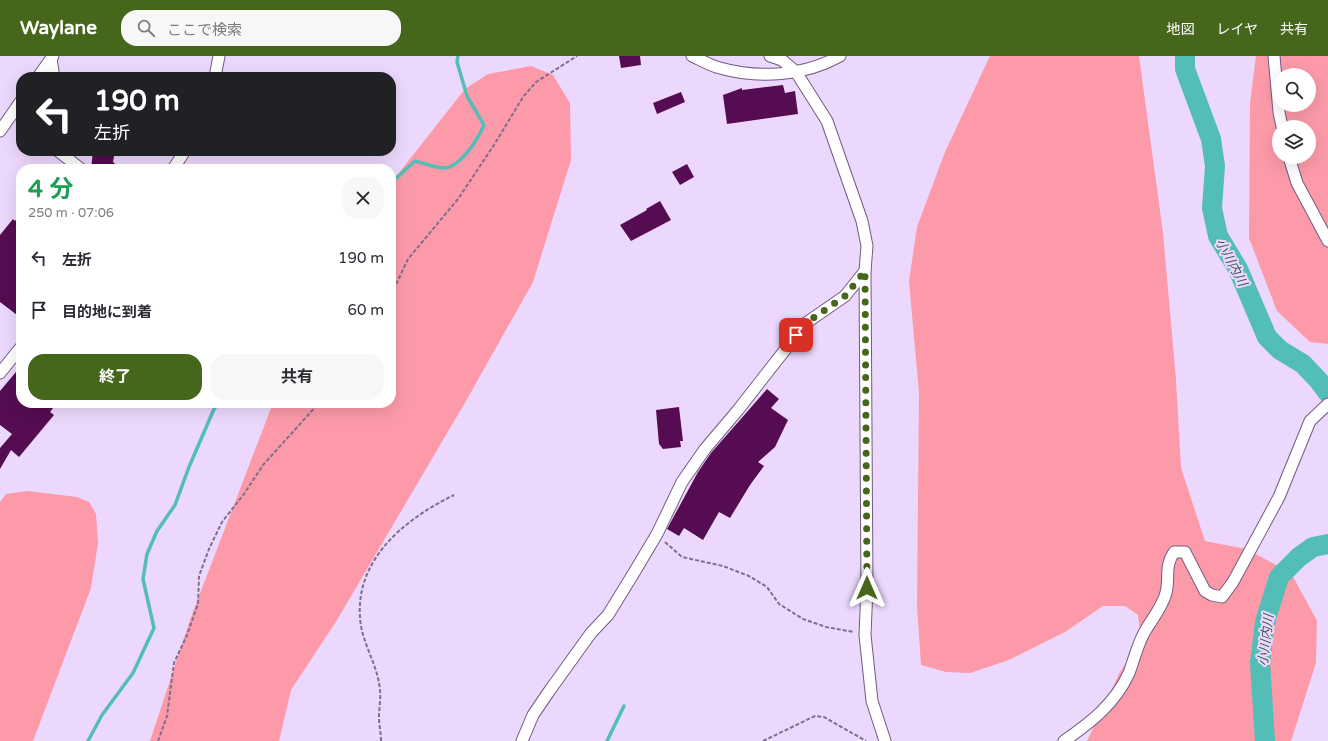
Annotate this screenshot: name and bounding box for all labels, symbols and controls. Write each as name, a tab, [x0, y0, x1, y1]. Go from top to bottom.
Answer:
search box	[121, 10, 401, 46]
text: Waylane	[20, 17, 97, 39]
icon: search	[135, 17, 157, 39]
text: ここで検索	[167, 21, 242, 39]
text: 地図	[1166, 21, 1194, 38]
text: レイヤ	[1216, 21, 1258, 38]
text: 共有	[1280, 21, 1308, 38]
map controls	[1272, 68, 1316, 164]
button: search	[1272, 68, 1316, 112]
text: 190 m	[94, 84, 180, 118]
icon: left	[28, 88, 80, 140]
button: layers	[1272, 120, 1316, 164]
text: 左折	[94, 122, 130, 144]
text: 4 分	[28, 175, 73, 204]
button: close	[342, 177, 384, 219]
text: 250 m · 07:06	[28, 205, 114, 221]
water label: 小川内川	[1212, 236, 1251, 291]
icon: left	[28, 247, 50, 269]
text: 190 m	[338, 249, 384, 267]
text: 左折	[62, 251, 92, 269]
icon: arrive	[28, 299, 50, 321]
text: 60 m	[347, 301, 384, 319]
text: 目的地に到着	[62, 303, 152, 321]
pin	[779, 318, 813, 352]
icon: arrive	[785, 324, 807, 346]
button: 終了	[28, 354, 202, 400]
button: 共有	[210, 354, 384, 400]
position arrow	[846, 567, 888, 609]
water label: 小川内川	[1255, 611, 1277, 667]

